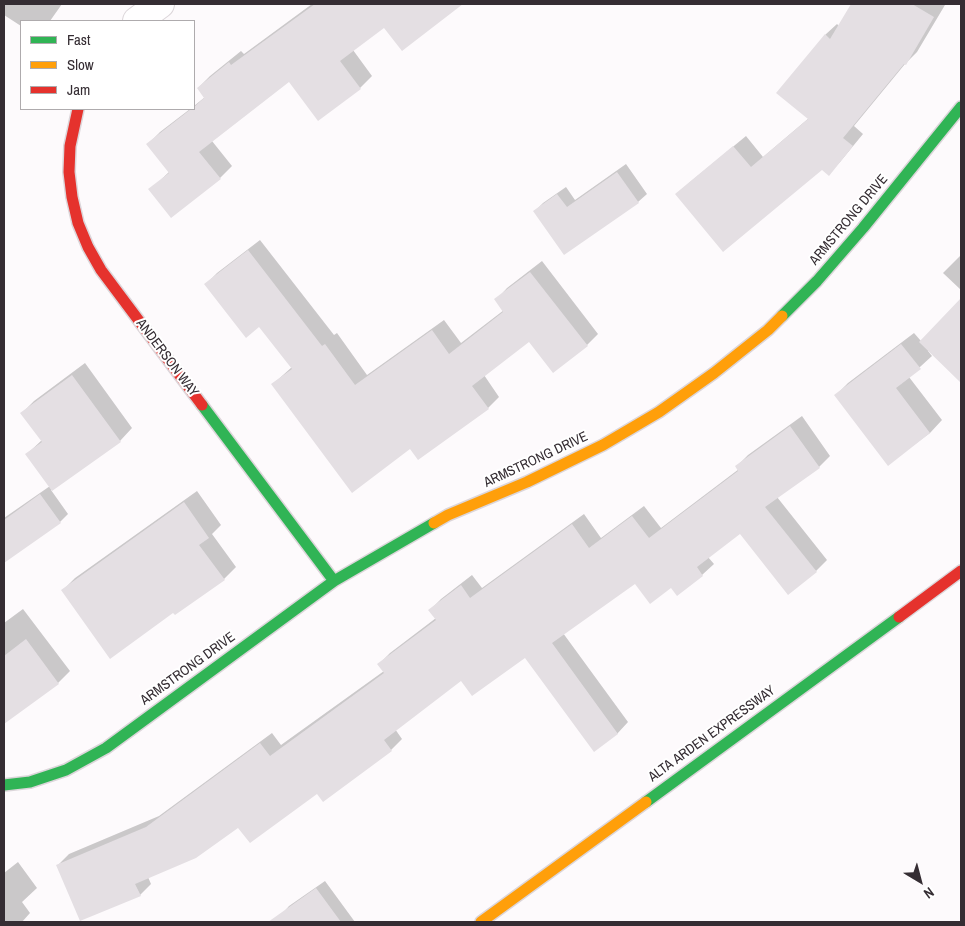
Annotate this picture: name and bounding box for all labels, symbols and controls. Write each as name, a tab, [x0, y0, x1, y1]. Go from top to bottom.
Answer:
legend	[20, 20, 195, 110]
text: Fast	[67, 29, 90, 50]
text: Slow	[67, 54, 94, 75]
text: Jam	[67, 79, 90, 100]
street label: ARMSTRONG DRIVE	[806, 171, 892, 269]
street label: ANDERSON WAY	[132, 316, 202, 400]
street label: ARMSTRONG DRIVE	[481, 429, 591, 491]
street label: ARMSTRONG DRIVE	[137, 629, 239, 709]
street label: ALTA ARDEN EXPRESSWAY	[645, 682, 779, 786]
north arrow	[895, 856, 945, 906]
text: N	[920, 883, 938, 903]

